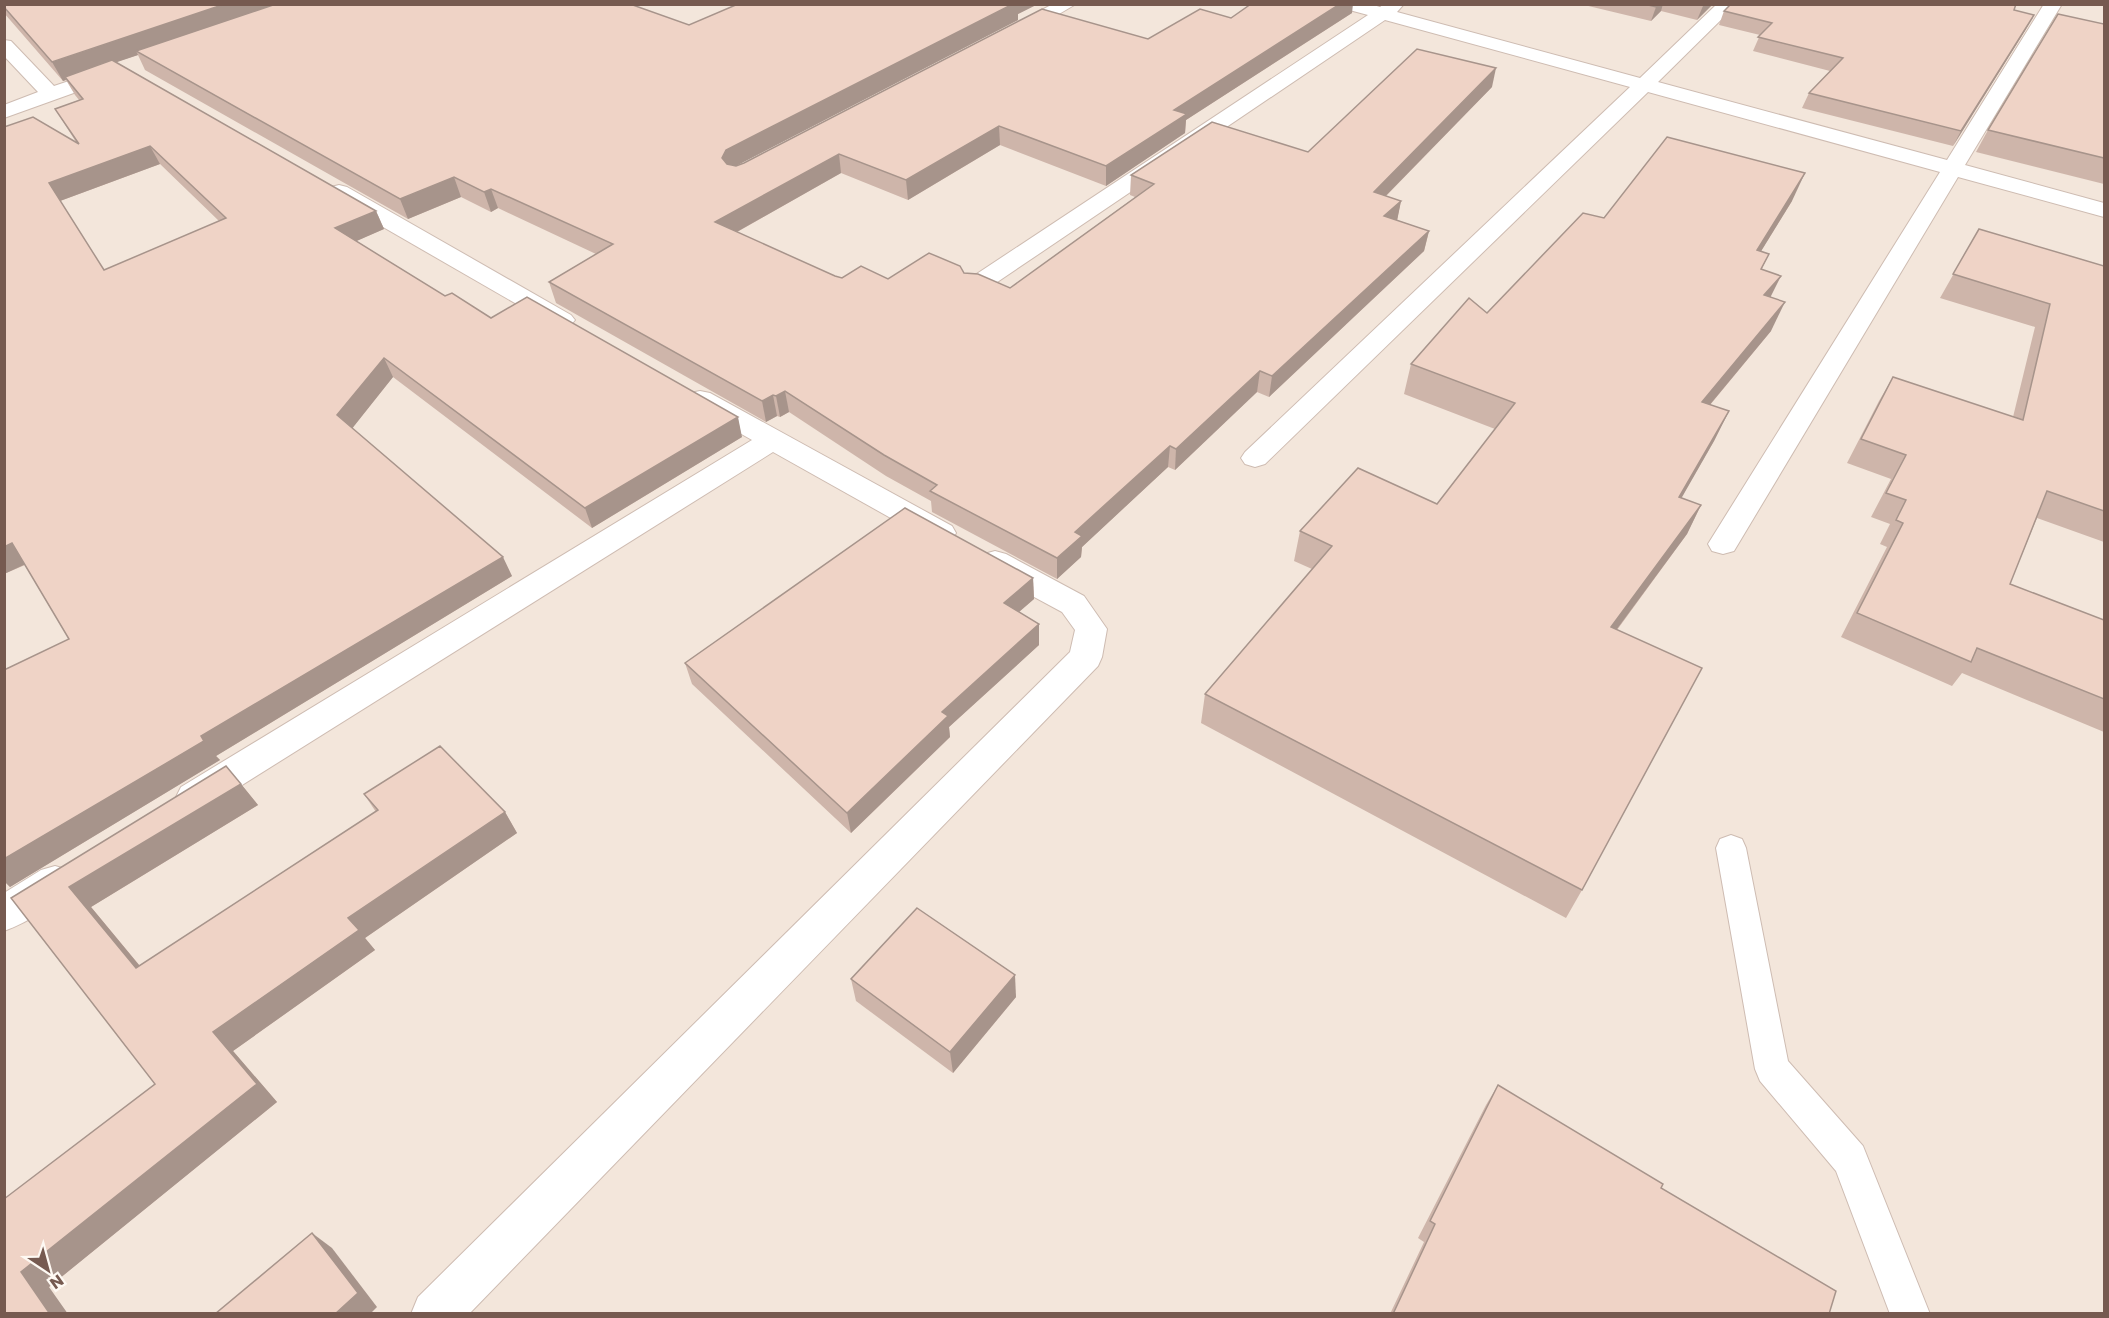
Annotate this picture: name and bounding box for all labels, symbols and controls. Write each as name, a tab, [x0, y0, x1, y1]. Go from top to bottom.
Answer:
north arrow	[18, 1240, 78, 1300]
text: N	[45, 1269, 68, 1295]

